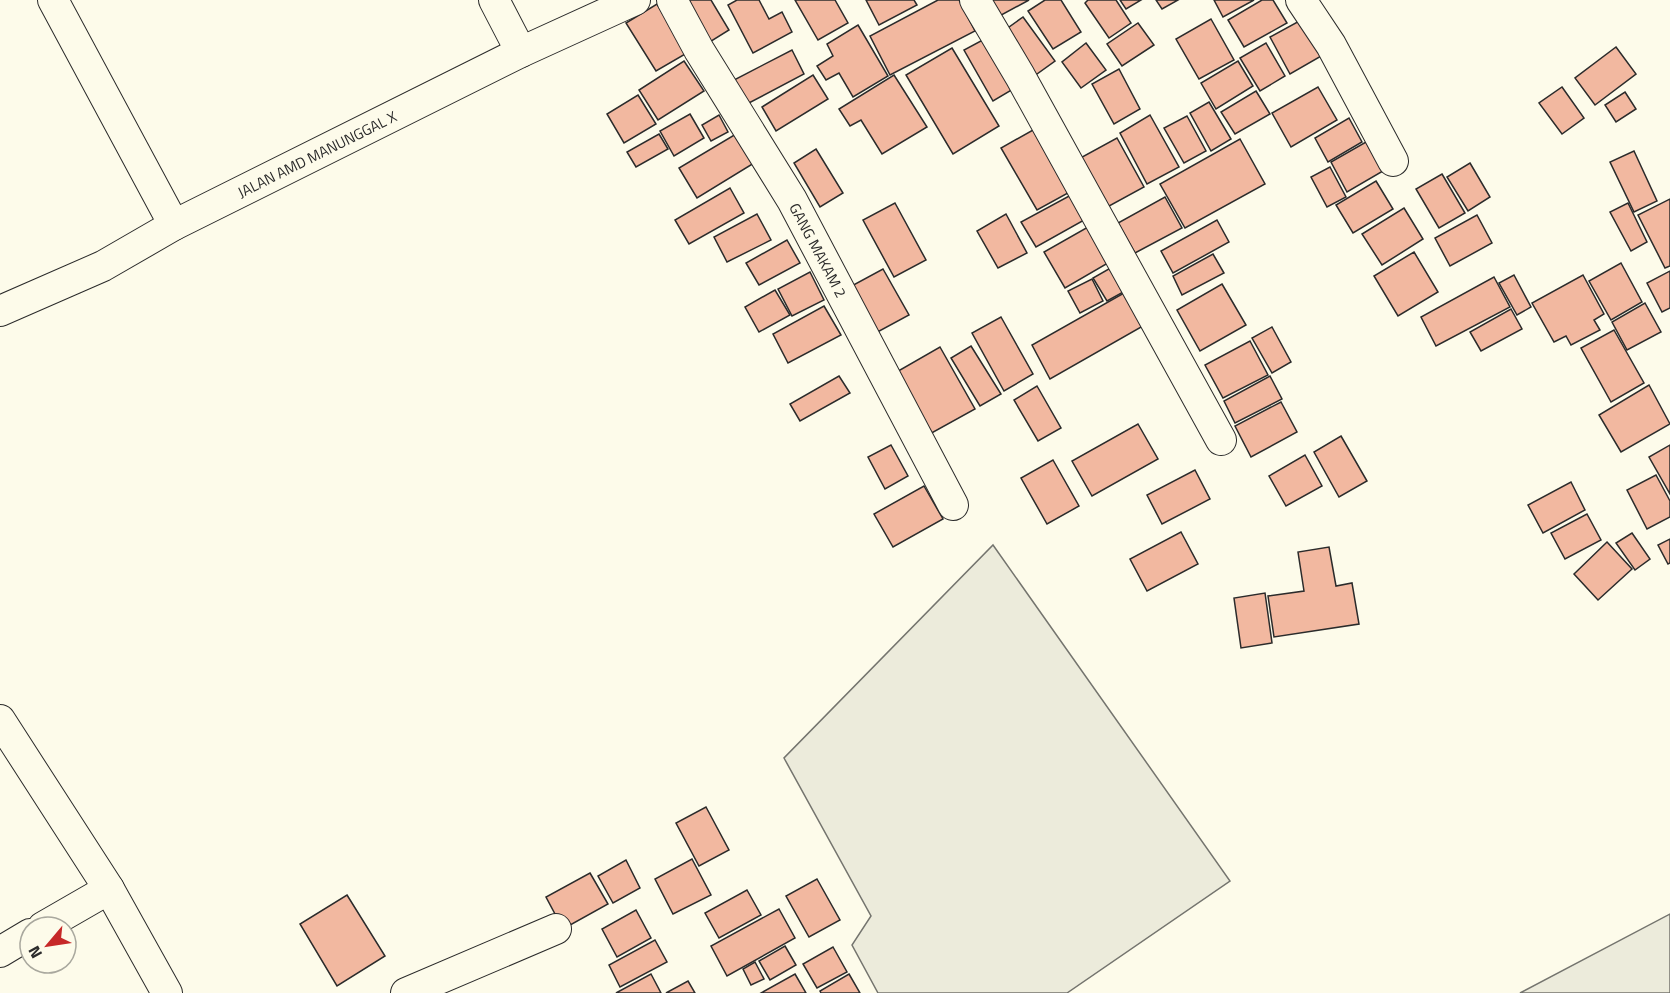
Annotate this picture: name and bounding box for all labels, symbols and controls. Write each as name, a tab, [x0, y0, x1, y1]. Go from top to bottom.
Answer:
street label: JALAN AMD MANUNGGAL X	[233, 104, 401, 203]
street label: GANG MAKAM 2	[784, 199, 853, 302]
north arrow	[18, 915, 78, 975]
text: N	[22, 942, 48, 963]

